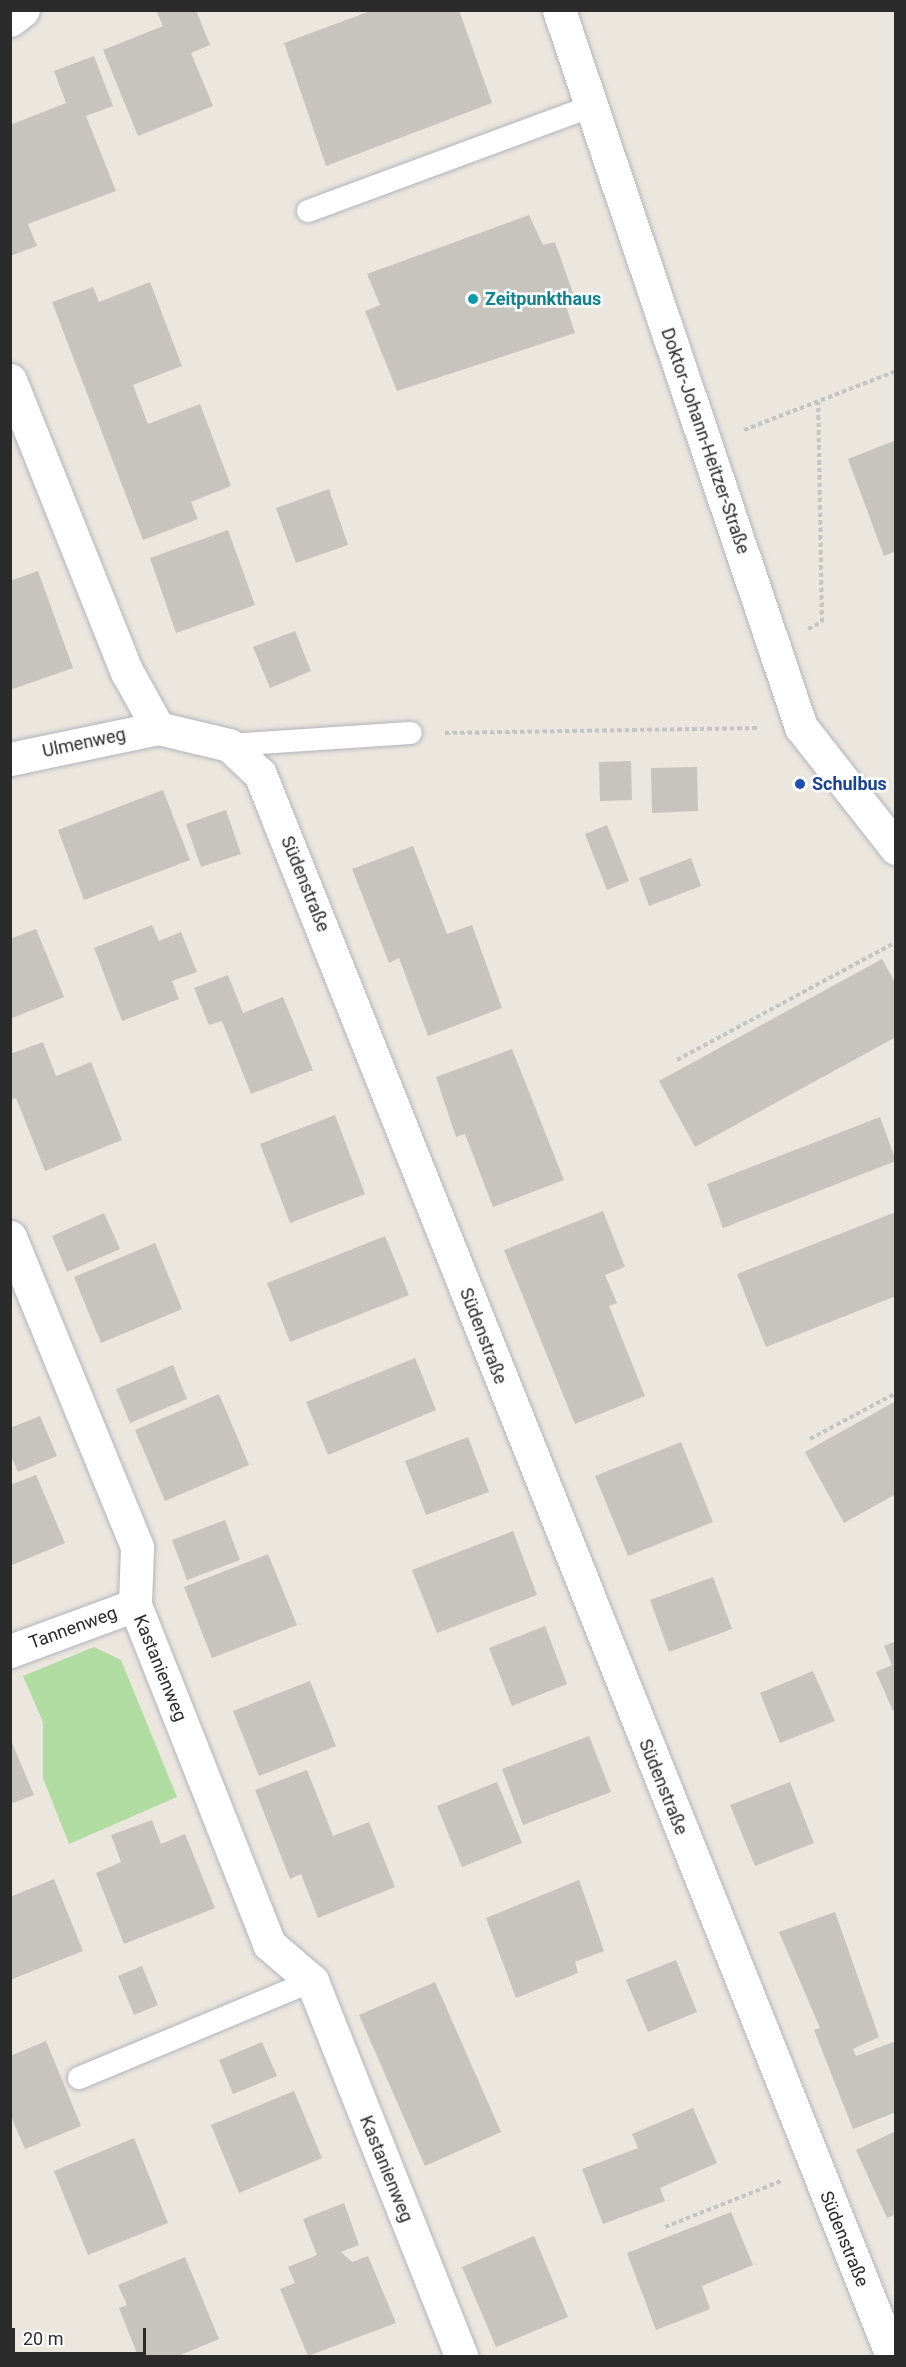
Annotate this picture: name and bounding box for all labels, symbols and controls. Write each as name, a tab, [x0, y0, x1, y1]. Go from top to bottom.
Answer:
place label: Zeitpunkthaus	[485, 288, 601, 310]
marker: Zeitpunkthaus	[466, 292, 480, 306]
street label: Doktor-Johann-Heitzer-Straße	[656, 325, 754, 557]
street label: Ulmenweg	[40, 724, 128, 762]
place label: Schulbus	[812, 773, 887, 795]
marker: Schulbus	[793, 777, 807, 791]
street label: Südenstraße	[276, 833, 334, 935]
street label: Südenstraße	[455, 1285, 511, 1387]
street label: Tannenweg	[26, 1602, 120, 1654]
street label: Kastanienweg	[129, 1612, 191, 1724]
street label: Südenstraße	[634, 1736, 692, 1838]
street label: Kastanienweg	[355, 2113, 417, 2225]
street label: Südenstraße	[815, 2188, 873, 2290]
scale bar	[15, 2316, 148, 2354]
text: 20 m	[23, 2328, 63, 2349]

